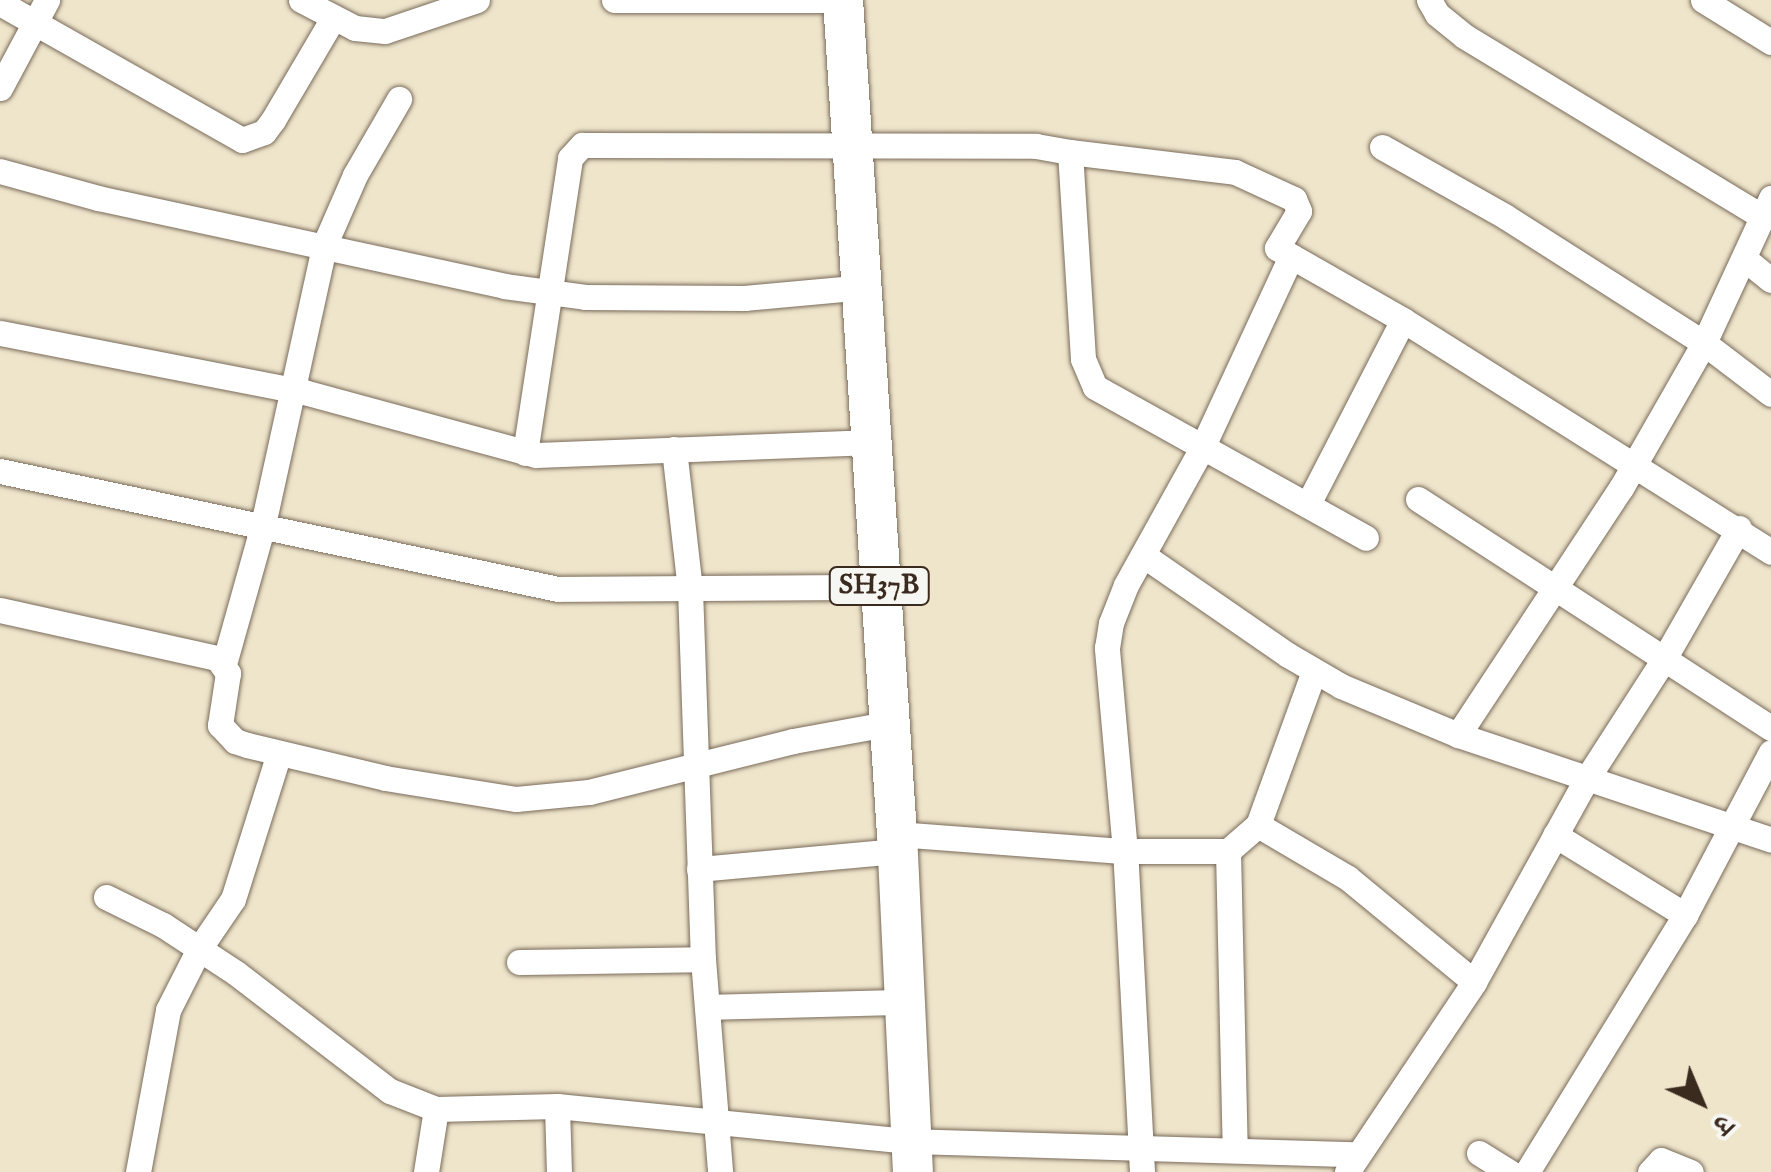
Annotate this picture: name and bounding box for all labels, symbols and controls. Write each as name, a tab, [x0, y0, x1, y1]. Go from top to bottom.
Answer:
road number: SH37B	[826, 563, 932, 609]
north arrow	[1651, 1052, 1751, 1152]
text: उ	[1705, 1106, 1739, 1141]

